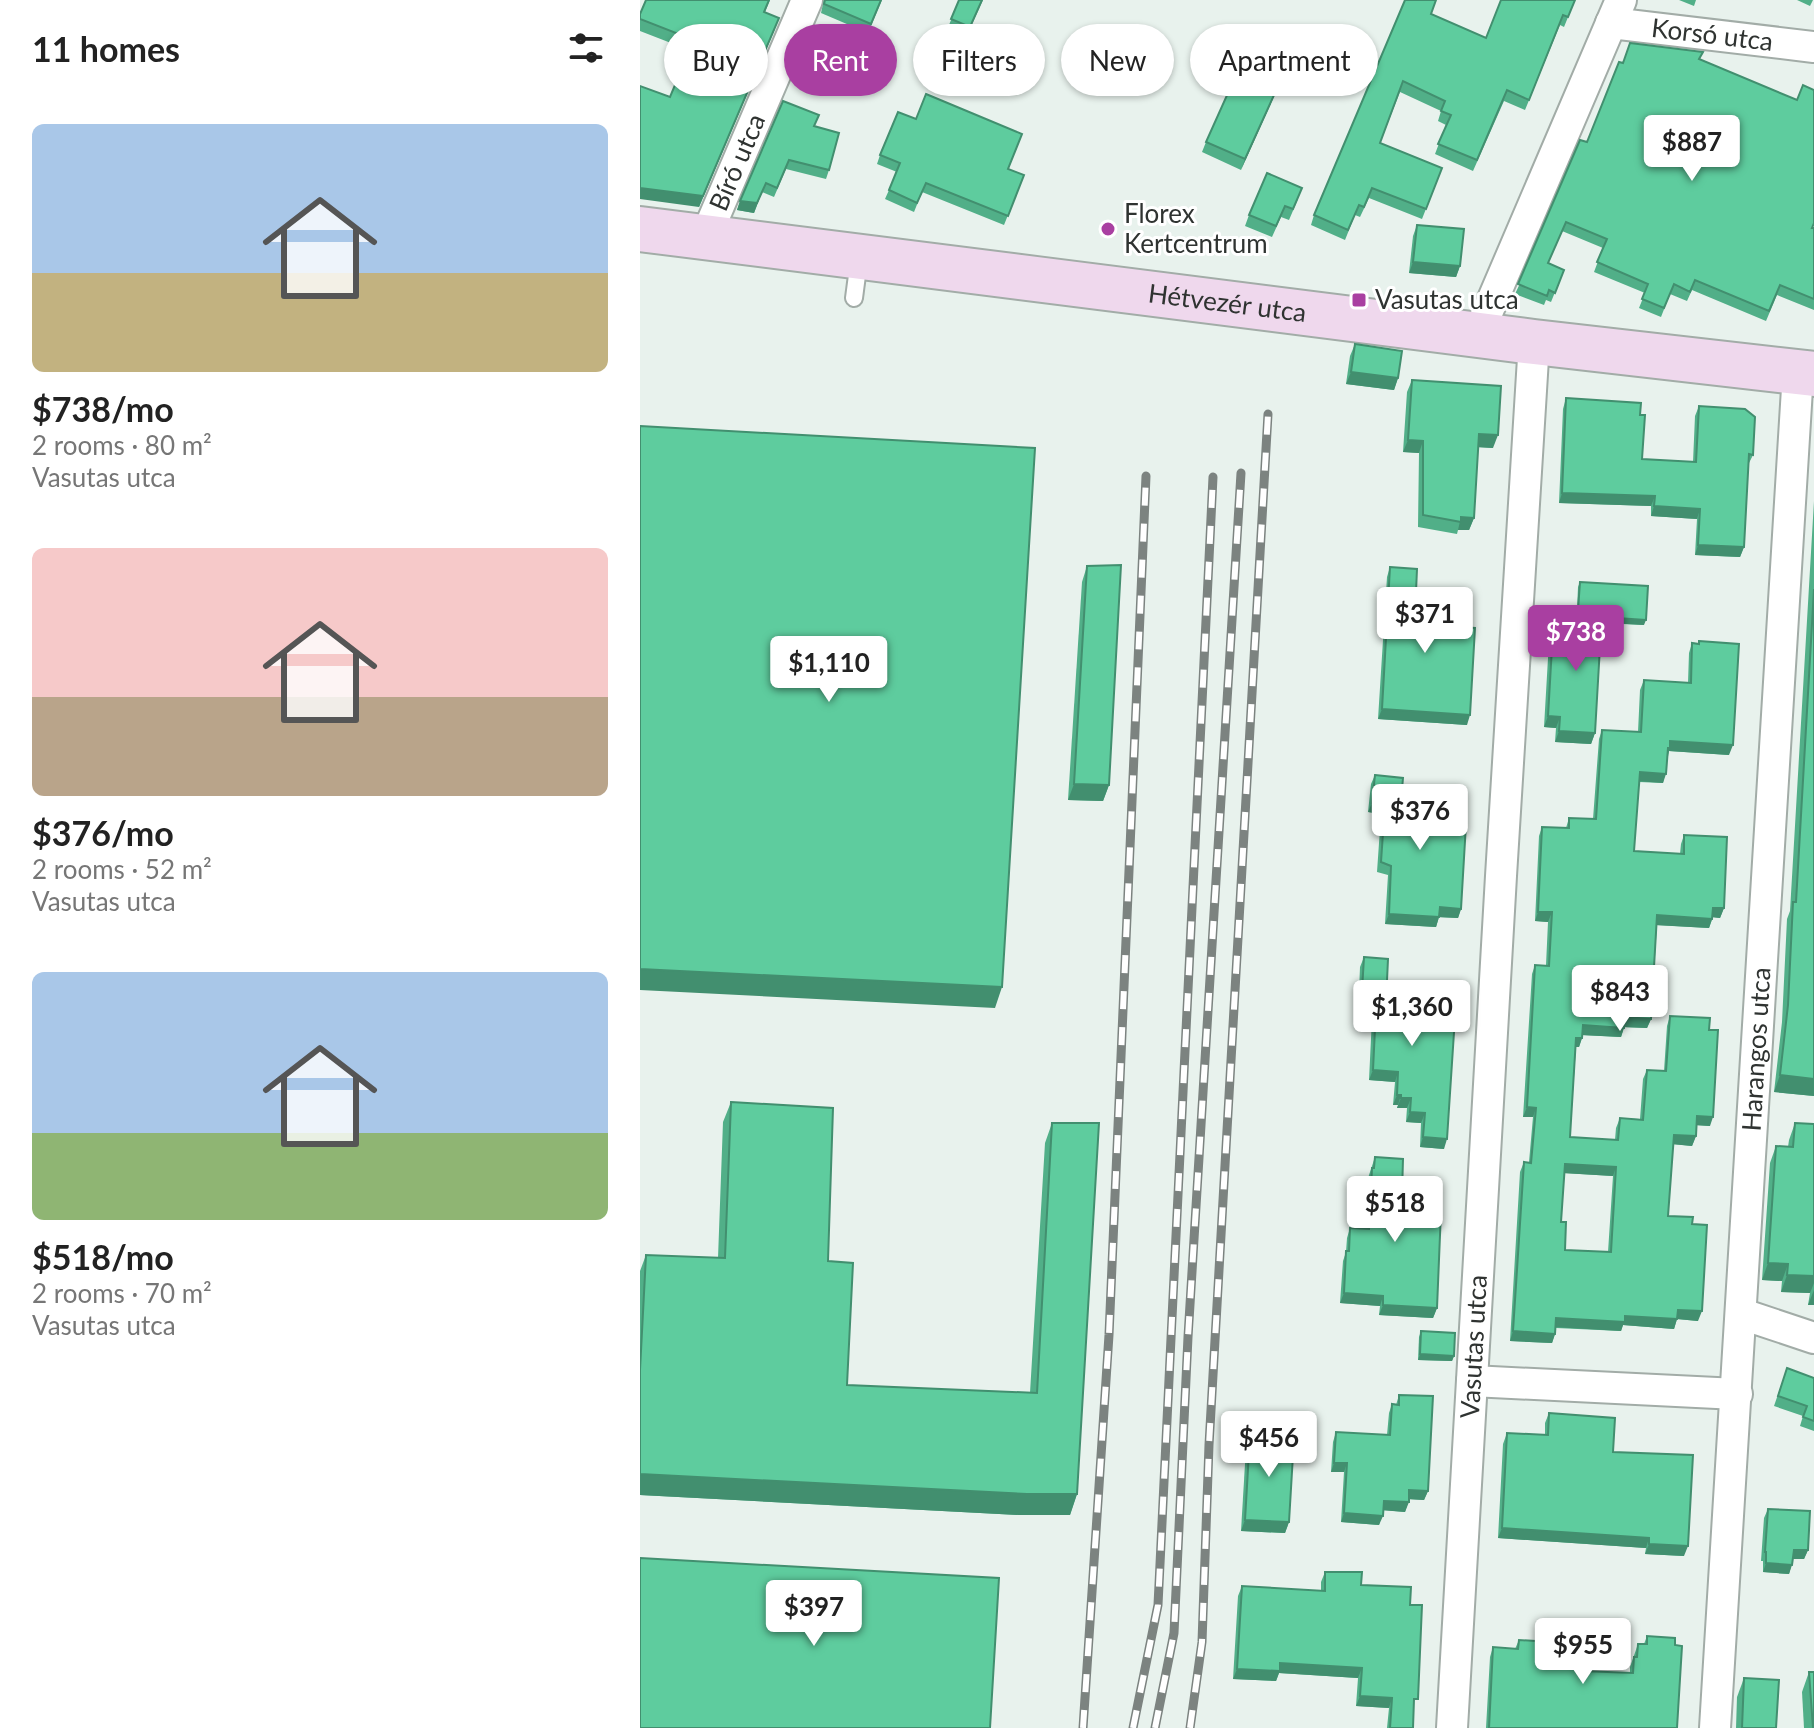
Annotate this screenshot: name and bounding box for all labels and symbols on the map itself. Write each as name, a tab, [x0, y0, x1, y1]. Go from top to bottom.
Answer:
street label: Korsó utca	[1650, 11, 1775, 57]
street label: Bíró utca	[702, 109, 771, 215]
pin: $887	[1645, 115, 1739, 183]
place label: Florex Kertcentrum	[1124, 197, 1268, 259]
marker: Florex Kertcentrum	[1099, 220, 1117, 238]
street label: Hétvezér utca	[1146, 276, 1308, 328]
place label: Vasutas utca	[1375, 283, 1519, 315]
marker: Vasutas utca	[1350, 291, 1368, 309]
pin: $371	[1378, 587, 1472, 655]
pin: $738	[1529, 605, 1623, 673]
pin: $1,110	[764, 636, 894, 704]
pin: $376	[1373, 784, 1467, 852]
pin: $843	[1573, 965, 1667, 1033]
street label: Harangos utca	[1735, 966, 1777, 1132]
pin: $1,360	[1347, 980, 1477, 1048]
pin: $518	[1348, 1176, 1442, 1244]
street label: Vasutas utca	[1453, 1274, 1493, 1419]
pin: $456	[1222, 1411, 1316, 1479]
pin: $397	[767, 1580, 861, 1648]
pin: $955	[1536, 1618, 1630, 1686]

